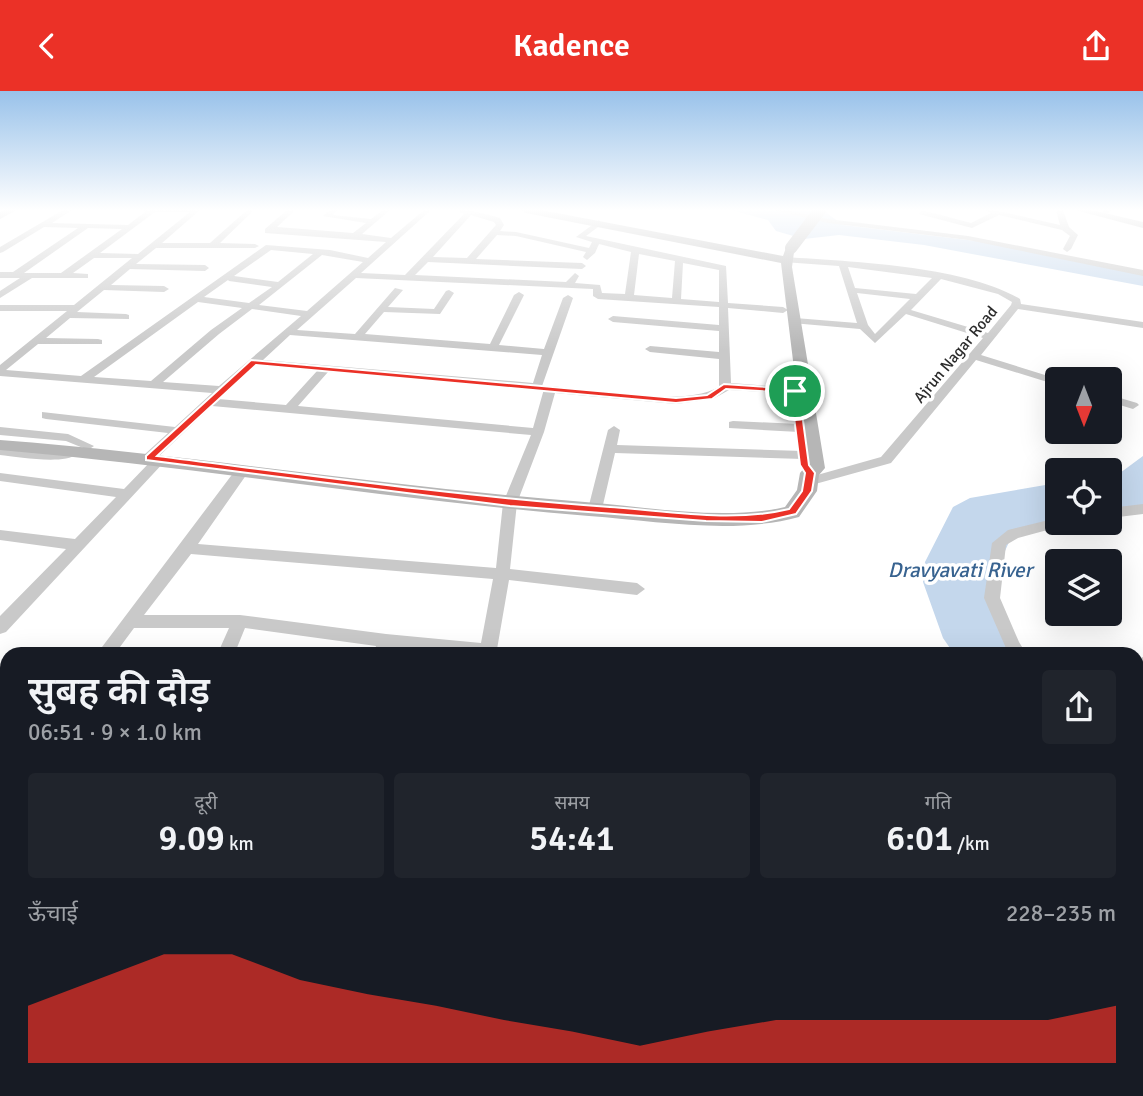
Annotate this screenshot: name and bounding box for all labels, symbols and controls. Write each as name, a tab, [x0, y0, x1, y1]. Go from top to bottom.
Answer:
text: Kadence	[513, 26, 630, 65]
icon: back	[28, 27, 66, 65]
icon: share	[1077, 27, 1115, 65]
street label: Ajrun Nagar Road	[909, 302, 1002, 407]
pin	[765, 361, 825, 421]
north arrow	[1045, 367, 1122, 445]
map controls	[1045, 367, 1122, 626]
icon: arrive	[776, 372, 814, 410]
button: locate	[1045, 458, 1122, 535]
button: layers	[1045, 549, 1122, 626]
water label: Dravyavati River	[888, 557, 1035, 583]
text: सुबह की दौड़	[28, 668, 210, 715]
button: share	[1042, 670, 1116, 744]
text: 06:51 · 9 × 1.0 km	[28, 718, 202, 747]
text: दूरी	[195, 791, 217, 815]
text: समय	[554, 791, 590, 815]
text: गति	[925, 791, 951, 815]
text: 9.09	[158, 817, 225, 860]
text: 54:41	[529, 817, 615, 860]
text: 6:01	[886, 817, 953, 860]
text: km	[225, 832, 254, 856]
text: /km	[953, 832, 990, 856]
text: ऊँचाई	[28, 899, 78, 928]
text: 228–235 m	[1006, 899, 1116, 928]

